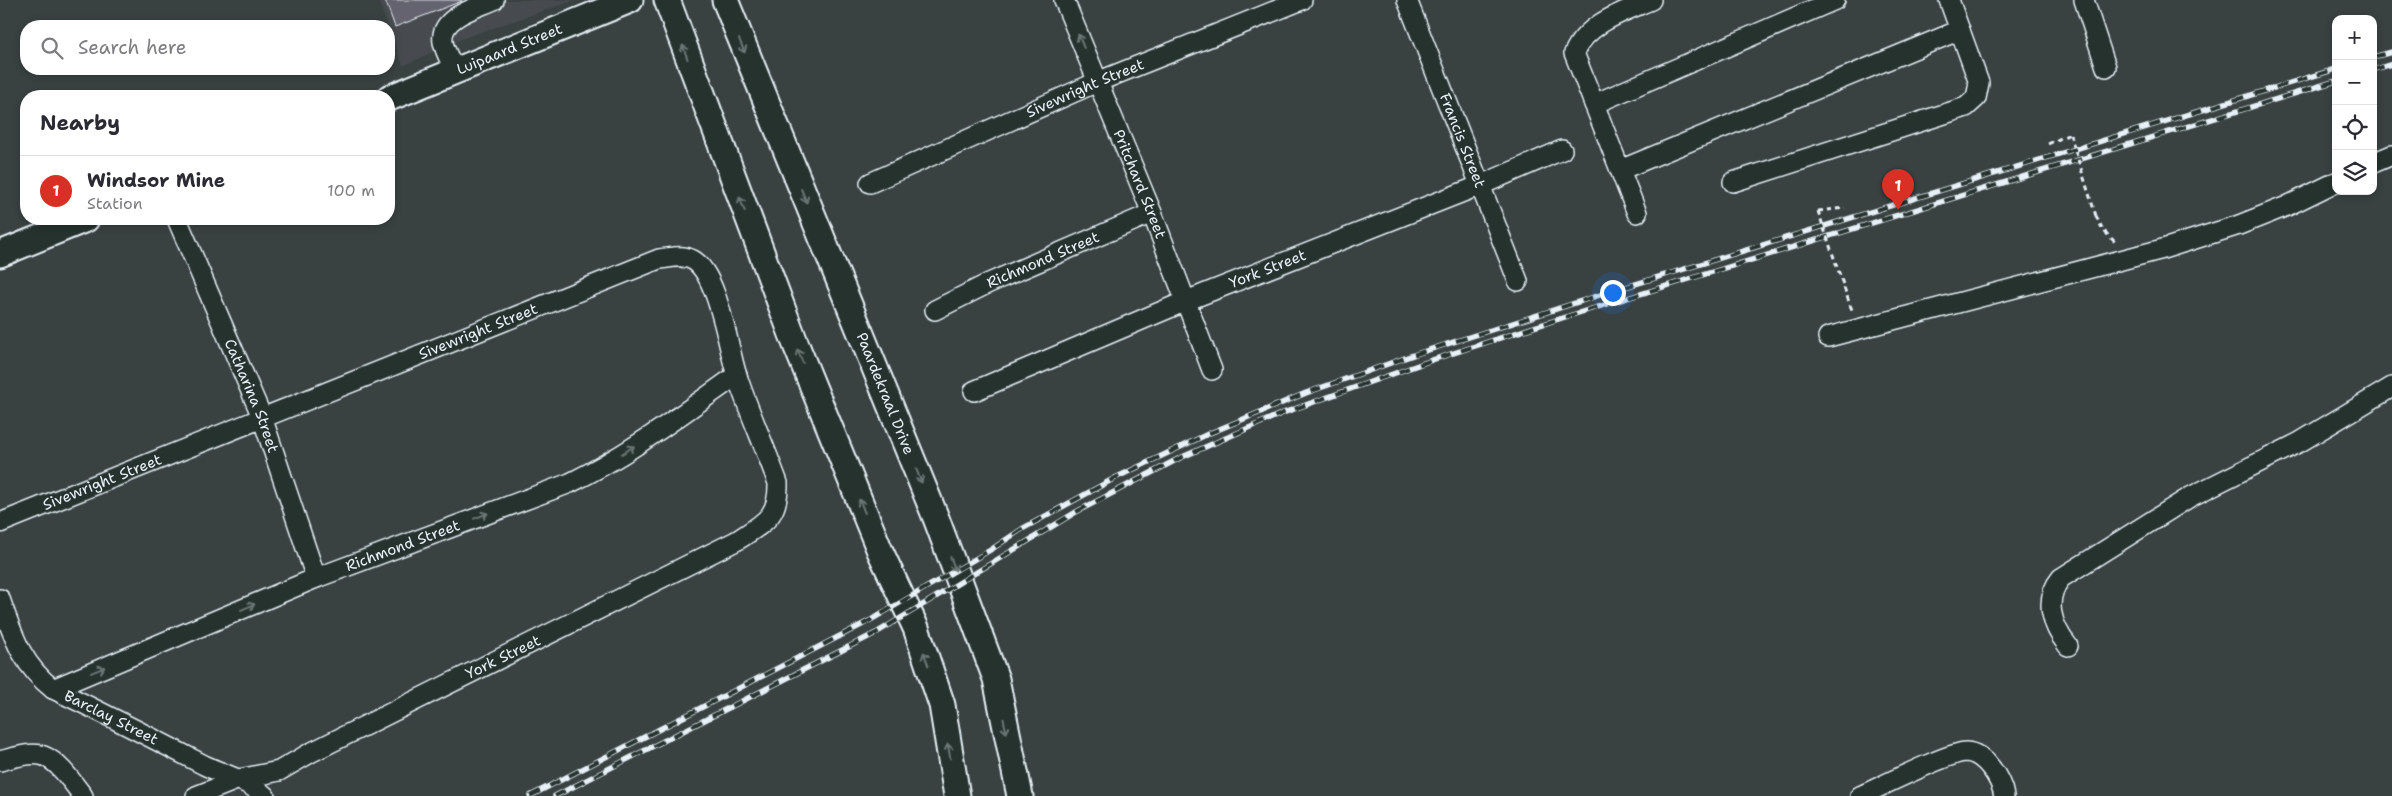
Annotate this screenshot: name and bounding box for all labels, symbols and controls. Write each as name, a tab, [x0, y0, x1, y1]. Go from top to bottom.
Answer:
map controls	[2332, 15, 2377, 195]
button: +	[2332, 15, 2377, 60]
street label: Luipaard Street	[454, 19, 565, 79]
search box	[20, 20, 395, 75]
icon: search	[38, 34, 66, 62]
one-way arrow	[1075, 34, 1085, 49]
text: Search here	[78, 35, 187, 60]
one-way arrow	[737, 38, 747, 53]
one-way arrow	[680, 45, 689, 60]
street label: Sivewright Street	[1023, 54, 1147, 122]
button: −	[2332, 60, 2377, 105]
street label: Francis Street	[1435, 90, 1490, 191]
button: locate	[2332, 105, 2377, 150]
text: Nearby	[40, 109, 120, 137]
street label: Pritchard Street	[1109, 126, 1171, 241]
button: layers	[2332, 150, 2377, 195]
text: Windsor Mine	[87, 168, 225, 193]
pin: 1	[1882, 169, 1914, 210]
text: 1	[52, 180, 60, 201]
text: 100 m	[327, 180, 375, 201]
one-way arrow	[799, 188, 809, 203]
text: Station	[87, 193, 143, 214]
one-way arrow	[737, 197, 746, 212]
street label: Richmond Street	[983, 227, 1102, 293]
street label: York Street	[1226, 245, 1309, 293]
your location	[1600, 280, 1626, 306]
street label: Sivewright Street	[416, 299, 540, 364]
street label: Paardekraal Drive	[852, 330, 919, 458]
street label: Catharina Street	[220, 336, 283, 455]
one-way arrow	[795, 349, 804, 364]
one-way arrow	[621, 444, 635, 454]
street label: Sivewright Street	[40, 449, 164, 515]
one-way arrow	[915, 467, 924, 483]
one-way arrow	[857, 499, 866, 514]
one-way arrow	[472, 511, 488, 520]
street label: Richmond Street	[343, 515, 463, 576]
one-way arrow	[949, 556, 958, 571]
one-way arrow	[240, 601, 255, 611]
street label: York Street	[462, 630, 544, 684]
one-way arrow	[921, 652, 930, 667]
one-way arrow	[90, 664, 105, 674]
street label: Barclay Street	[61, 686, 162, 750]
one-way arrow	[1001, 718, 1011, 734]
one-way arrow	[944, 743, 954, 759]

